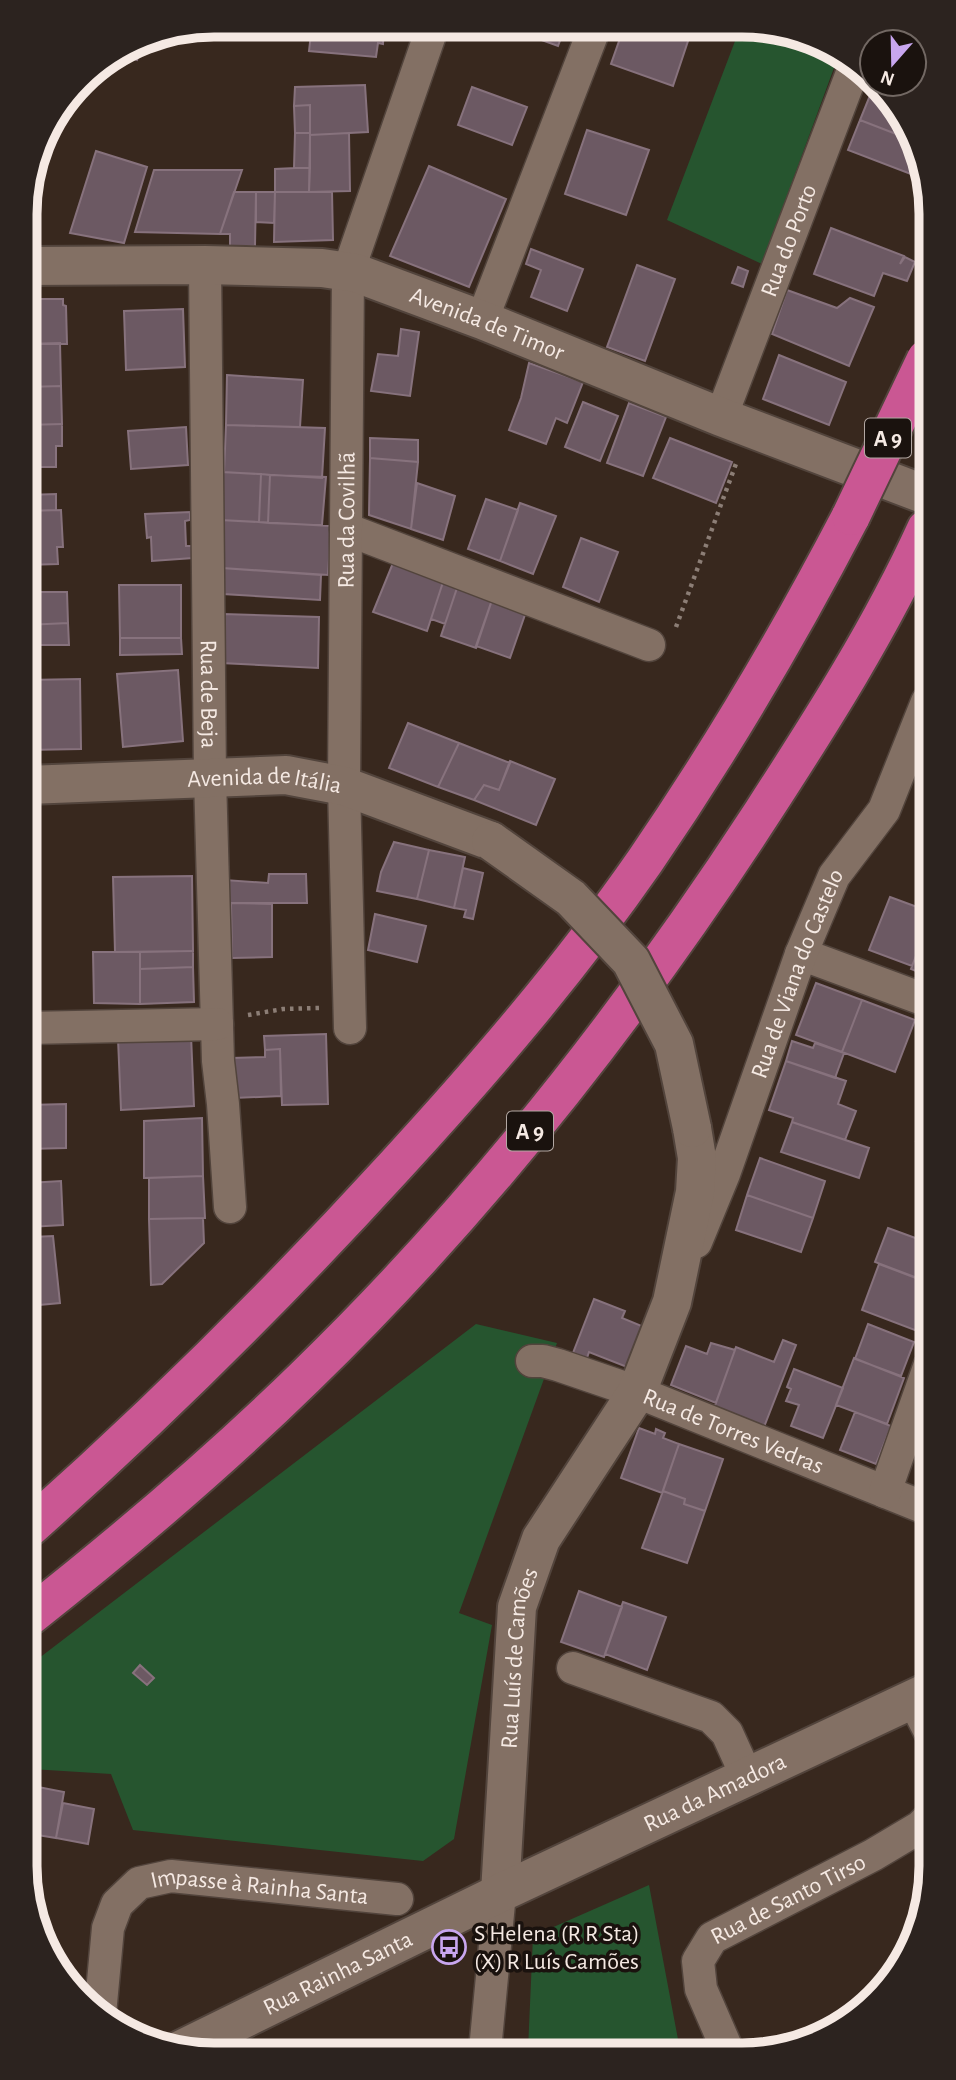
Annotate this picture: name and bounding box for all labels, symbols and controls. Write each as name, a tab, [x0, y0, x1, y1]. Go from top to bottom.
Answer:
north arrow	[858, 28, 928, 98]
text: N	[878, 66, 897, 89]
street label: Rua do Porto	[757, 181, 821, 300]
street label: Avenida de Timor	[407, 283, 568, 365]
road number: A 9	[865, 418, 911, 458]
street label: Rua da Covilhã	[335, 452, 360, 588]
street label: Rua de Beja	[196, 639, 221, 749]
street label: Avenida de Itália	[187, 764, 344, 798]
street label: Rua de Viana do Castelo	[747, 864, 848, 1082]
road number: A 9	[507, 1112, 553, 1150]
street label: Rua de Torres Vedras	[639, 1385, 827, 1479]
street label: Rua Luís de Camões	[498, 1565, 543, 1749]
street label: Rua da Amadora	[640, 1749, 790, 1837]
street label: Rua de Santo Tirso	[707, 1850, 870, 1950]
street label: Impasse à Rainha Santa	[148, 1864, 369, 1909]
place label: S Helena (R R Sta) (X) R Luís Camões	[474, 1922, 640, 1974]
street label: Rua Rainha Santa	[260, 1927, 416, 2020]
bus stop icon: S Helena (R R Sta) (X) R Luís Camões	[430, 1928, 468, 1966]

